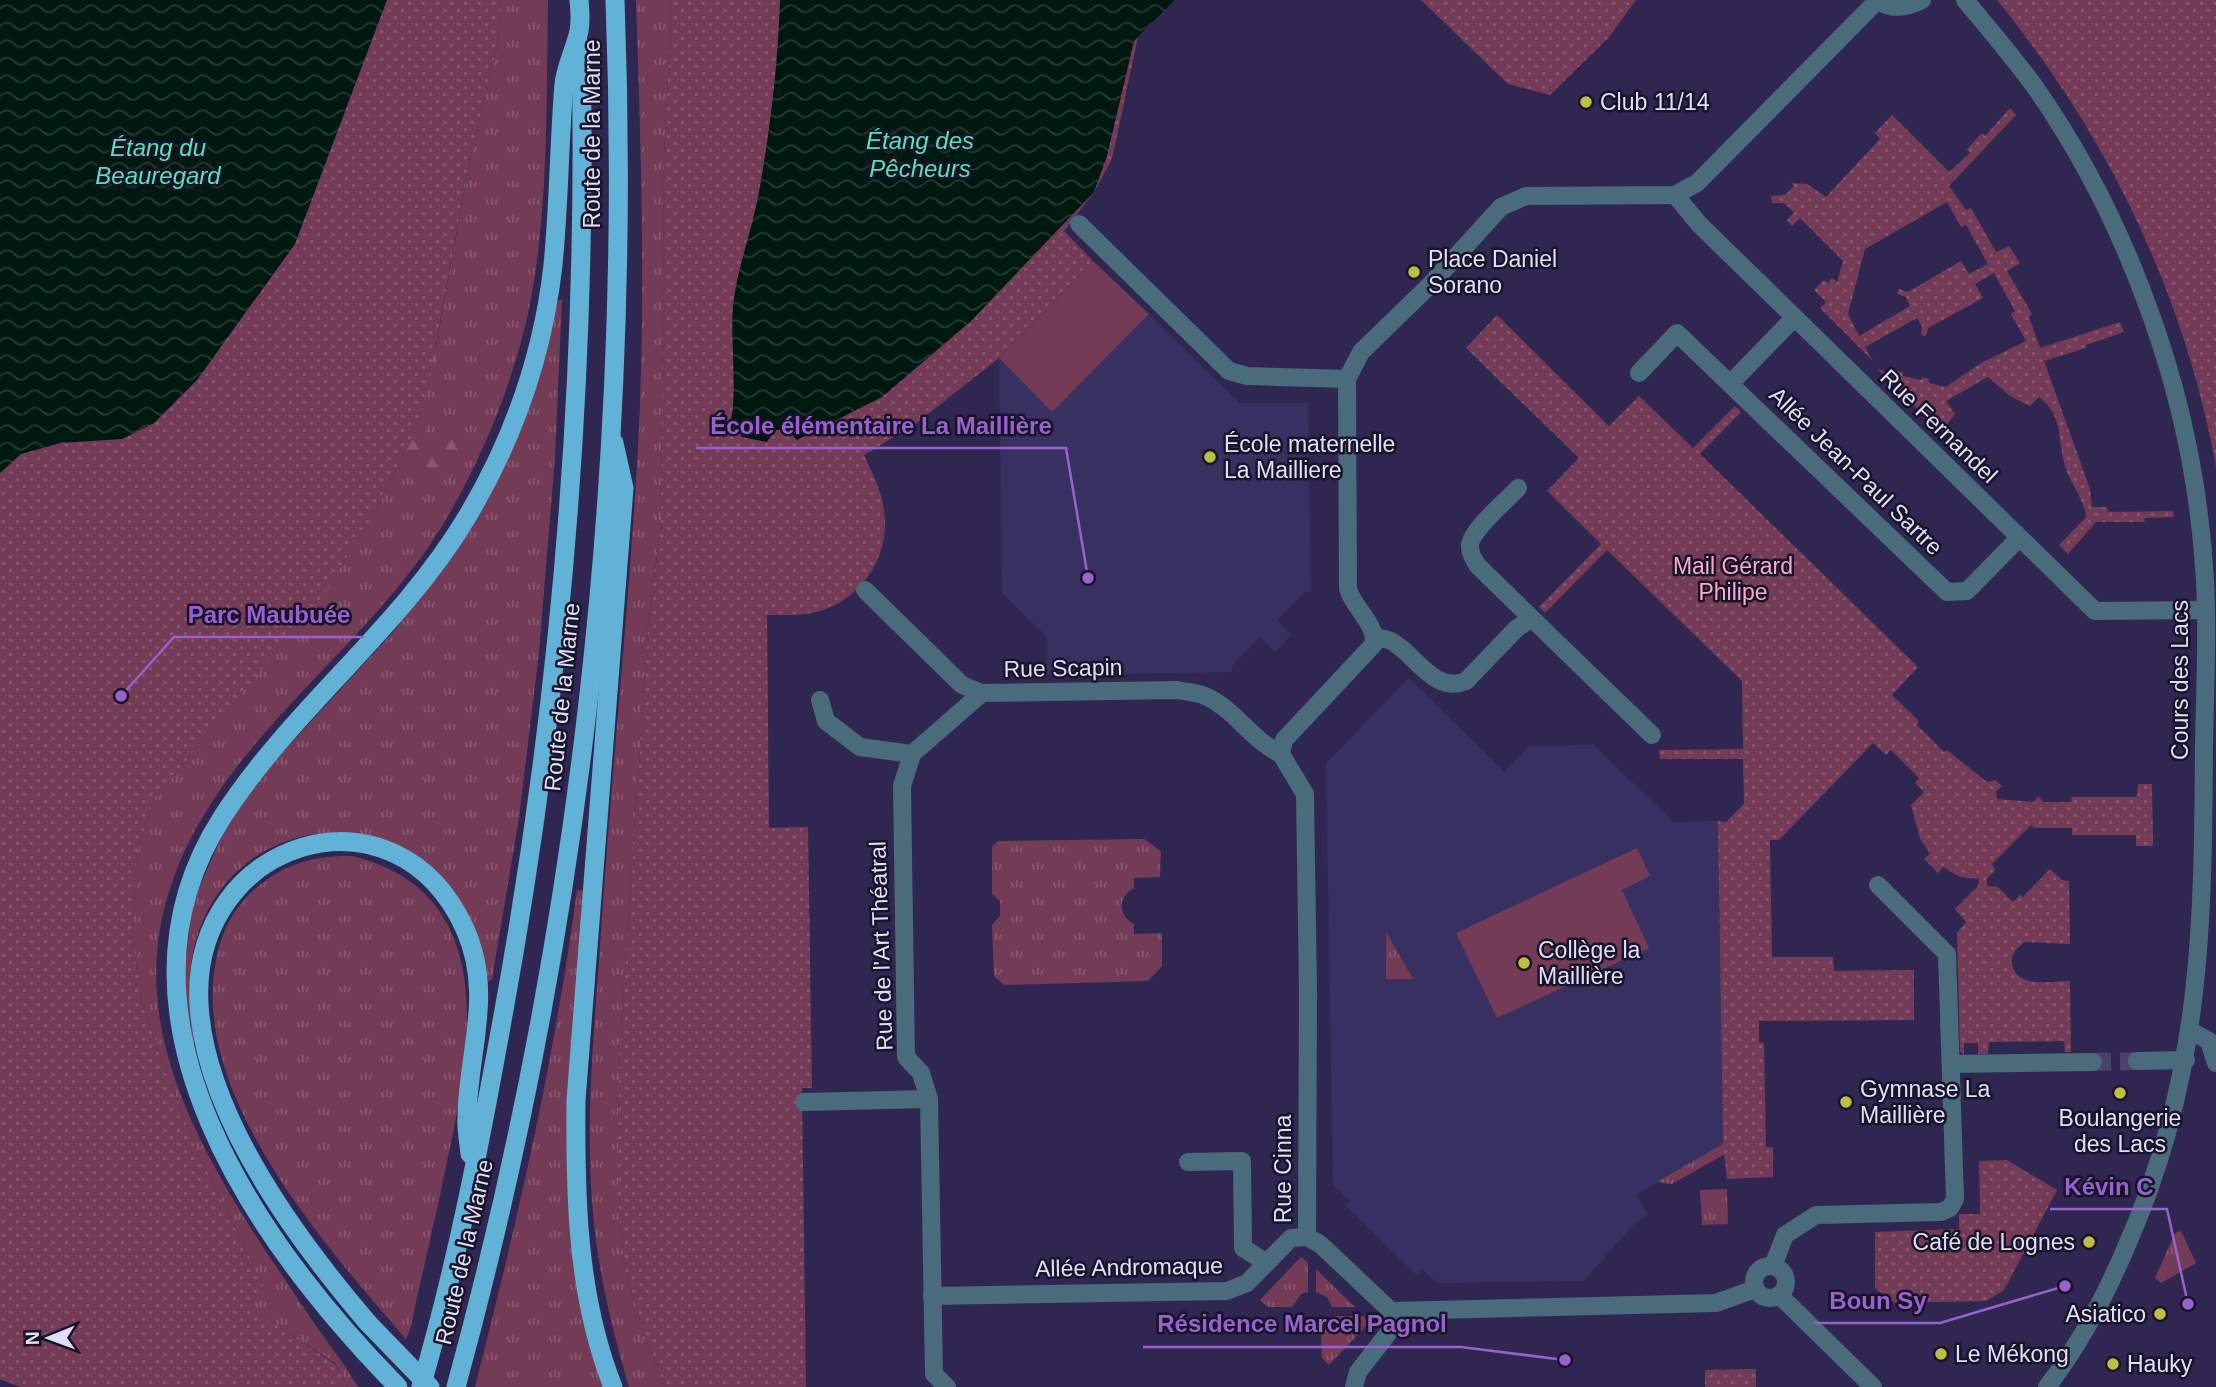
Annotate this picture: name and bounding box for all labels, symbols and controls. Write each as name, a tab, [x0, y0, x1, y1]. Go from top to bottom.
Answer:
street label: Route de la Marne	[579, 39, 605, 229]
place label: Club 11/14	[1600, 89, 1710, 115]
marker: Club 11/14	[1578, 94, 1594, 110]
water label: Étang des Pêcheurs	[866, 127, 974, 182]
water label: Étang du Beauregard	[95, 134, 221, 189]
place label: Place Daniel Sorano	[1428, 246, 1557, 298]
marker: Place Daniel Sorano	[1406, 264, 1422, 280]
street label: Rue Fernandel	[1875, 364, 2003, 488]
street label: Allée Jean-Paul Sartre	[1764, 382, 1948, 560]
callout: École élémentaire La Maillière	[696, 403, 1066, 448]
text: École élémentaire La Maillière	[710, 412, 1052, 439]
place label: École maternelle La Mailliere	[1224, 431, 1395, 483]
marker: École maternelle La Mailliere	[1202, 449, 1218, 465]
park label: Mail Gérard Philipe	[1673, 553, 1793, 605]
callout: Parc Maubuée	[174, 592, 364, 637]
street label: Cours des Lacs	[2167, 600, 2193, 760]
text: Parc Maubuée	[188, 601, 350, 628]
street label: Route de la Marne	[539, 602, 585, 792]
street label: Rue Scapin	[1003, 654, 1123, 682]
street label: Rue de l'Art Théatral	[864, 841, 898, 1051]
place label: Collège la Maillière	[1538, 937, 1640, 989]
marker: Collège la Maillière	[1516, 955, 1532, 971]
place label: Gymnase La Maillière	[1860, 1076, 1991, 1128]
marker: Boulangerie des Lacs	[2112, 1085, 2128, 1101]
marker: Gymnase La Maillière	[1838, 1094, 1854, 1110]
place label: Boulangerie des Lacs	[2059, 1105, 2181, 1157]
street label: Rue Cinna	[1270, 1114, 1296, 1223]
street label: Route de la Marne	[430, 1157, 498, 1347]
callout: Kévin C	[2050, 1164, 2167, 1209]
text: Kévin C	[2064, 1173, 2154, 1200]
place label: Café de Lognes	[1913, 1229, 2075, 1255]
marker: Café de Lognes	[2081, 1234, 2097, 1250]
street label: Allée Andromaque	[1035, 1252, 1223, 1282]
callout: Boun Sy	[1815, 1278, 1940, 1323]
text: Boun Sy	[1829, 1287, 1927, 1314]
place label: Asiatico	[2065, 1301, 2146, 1327]
callout: Résidence Marcel Pagnol	[1143, 1302, 1461, 1347]
north arrow	[14, 1303, 84, 1373]
marker: Asiatico	[2152, 1306, 2168, 1322]
text: Résidence Marcel Pagnol	[1157, 1310, 1447, 1337]
text: N	[22, 1331, 43, 1345]
place label: Le Mékong	[1955, 1341, 2069, 1367]
marker: Le Mékong	[1933, 1346, 1949, 1362]
place label: Hauky	[2127, 1351, 2193, 1377]
marker: Hauky	[2105, 1356, 2121, 1372]

